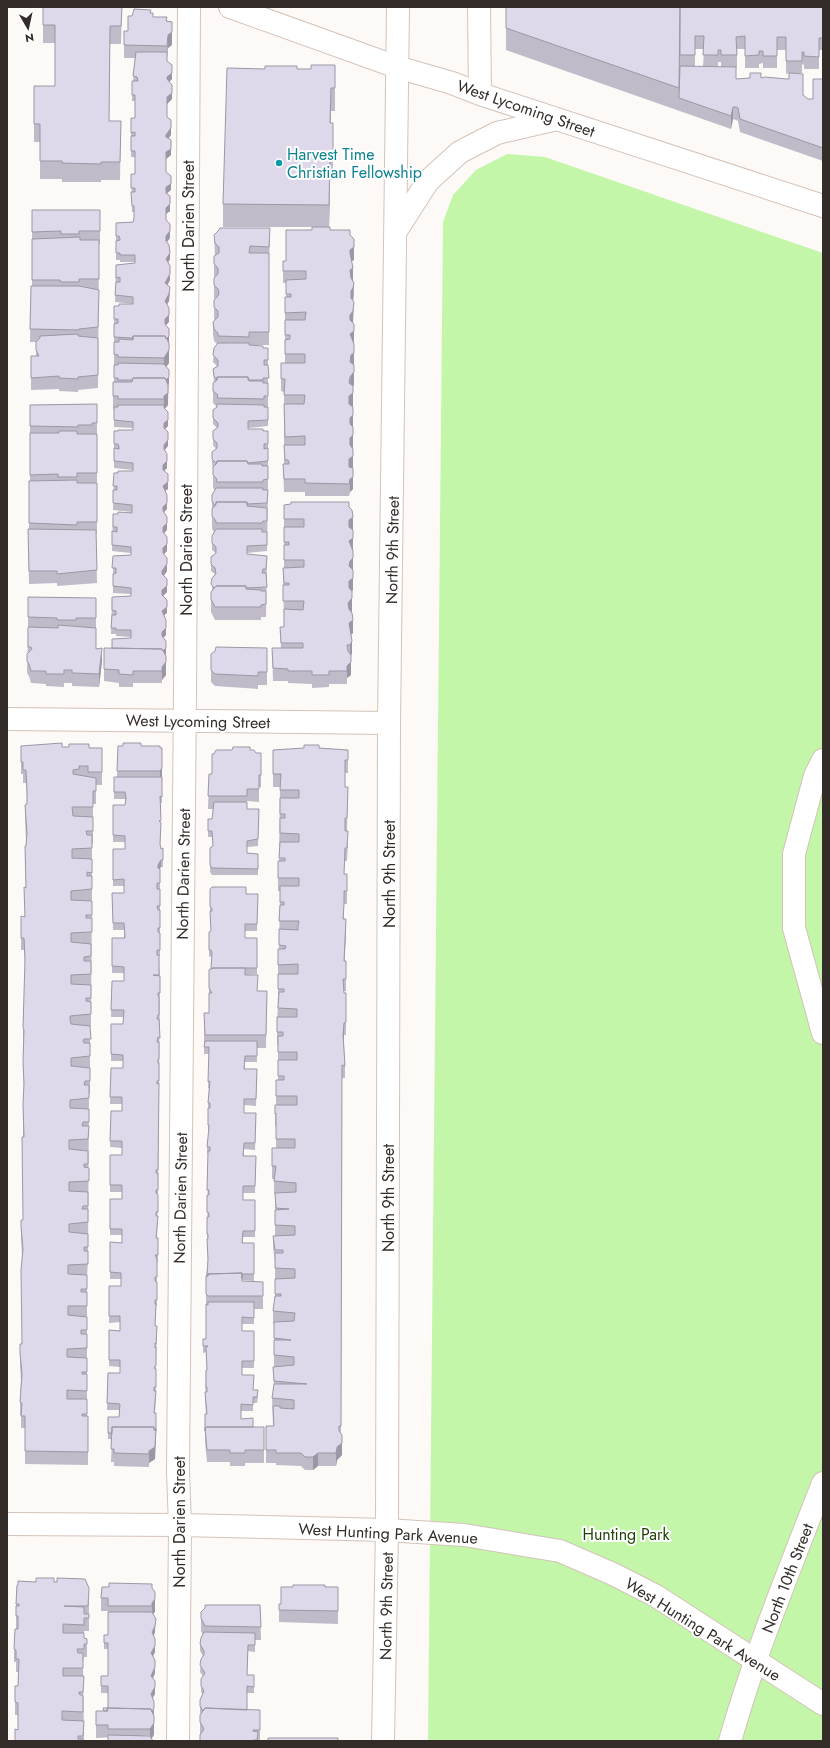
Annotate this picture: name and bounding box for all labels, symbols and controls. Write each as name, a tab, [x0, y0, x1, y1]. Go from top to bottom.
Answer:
north arrow	[8, 8, 48, 48]
text: N	[24, 29, 35, 46]
street label: West Lycoming Street	[454, 74, 598, 143]
place label: Harvest Time Christian Fellowship	[287, 143, 422, 184]
marker: Harvest Time Christian Fellowship	[274, 158, 284, 168]
street label: North Darien Street	[177, 160, 200, 292]
street label: North Darien Street	[175, 484, 198, 616]
street label: North 9th Street	[380, 496, 405, 604]
street label: West Lycoming Street	[125, 709, 271, 734]
street label: North Darien Street	[171, 808, 196, 940]
street label: North 9th Street	[378, 820, 401, 928]
street label: North Darien Street	[168, 1132, 193, 1264]
street label: North 9th Street	[377, 1144, 400, 1252]
street label: North Darien Street	[168, 1456, 191, 1588]
street label: West Hunting Park Avenue	[298, 1517, 478, 1550]
street label: North 10th Street	[756, 1520, 819, 1636]
park label: Hunting Park	[582, 1523, 670, 1546]
street label: North 9th Street	[374, 1552, 399, 1660]
street label: West Hunting Park Avenue	[620, 1572, 785, 1687]

